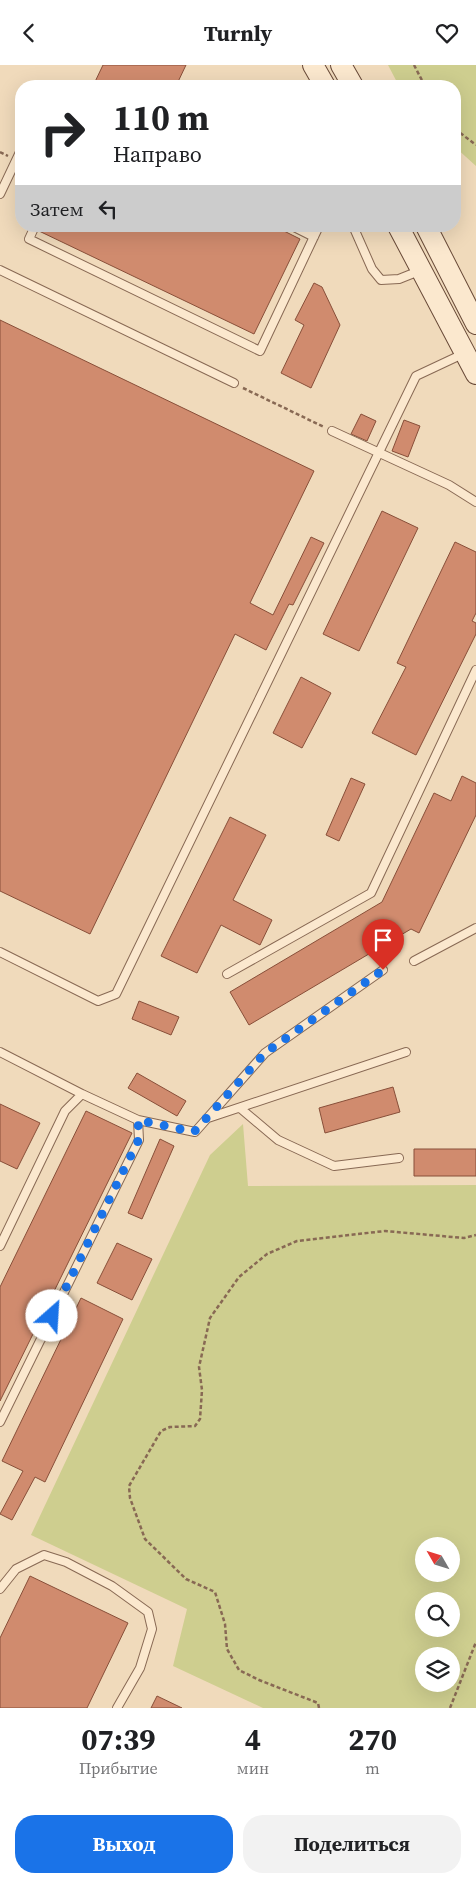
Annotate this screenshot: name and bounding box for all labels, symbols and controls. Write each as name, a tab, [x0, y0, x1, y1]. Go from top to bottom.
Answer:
text: Turnly	[204, 18, 272, 48]
icon: back	[15, 19, 43, 47]
icon: heart	[433, 19, 461, 47]
text: 110 m	[113, 94, 209, 142]
icon: right	[30, 100, 95, 165]
text: Направо	[113, 139, 202, 169]
icon: left	[94, 195, 122, 223]
text: Затем	[30, 196, 84, 222]
pin	[362, 919, 404, 970]
icon: arrive	[369, 926, 397, 954]
position arrow	[25, 1289, 77, 1341]
north arrow	[415, 1537, 460, 1583]
map controls	[415, 1537, 460, 1692]
button: search	[415, 1592, 460, 1637]
button: layers	[415, 1647, 460, 1692]
text: 07:39	[81, 1719, 155, 1760]
text: 4	[245, 1719, 261, 1760]
text: 270	[348, 1719, 397, 1760]
text: Прибытие	[79, 1757, 158, 1779]
text: мин	[237, 1757, 269, 1779]
text: m	[365, 1757, 380, 1779]
button: Выход	[15, 1815, 233, 1873]
button: Поделиться	[243, 1815, 461, 1873]

